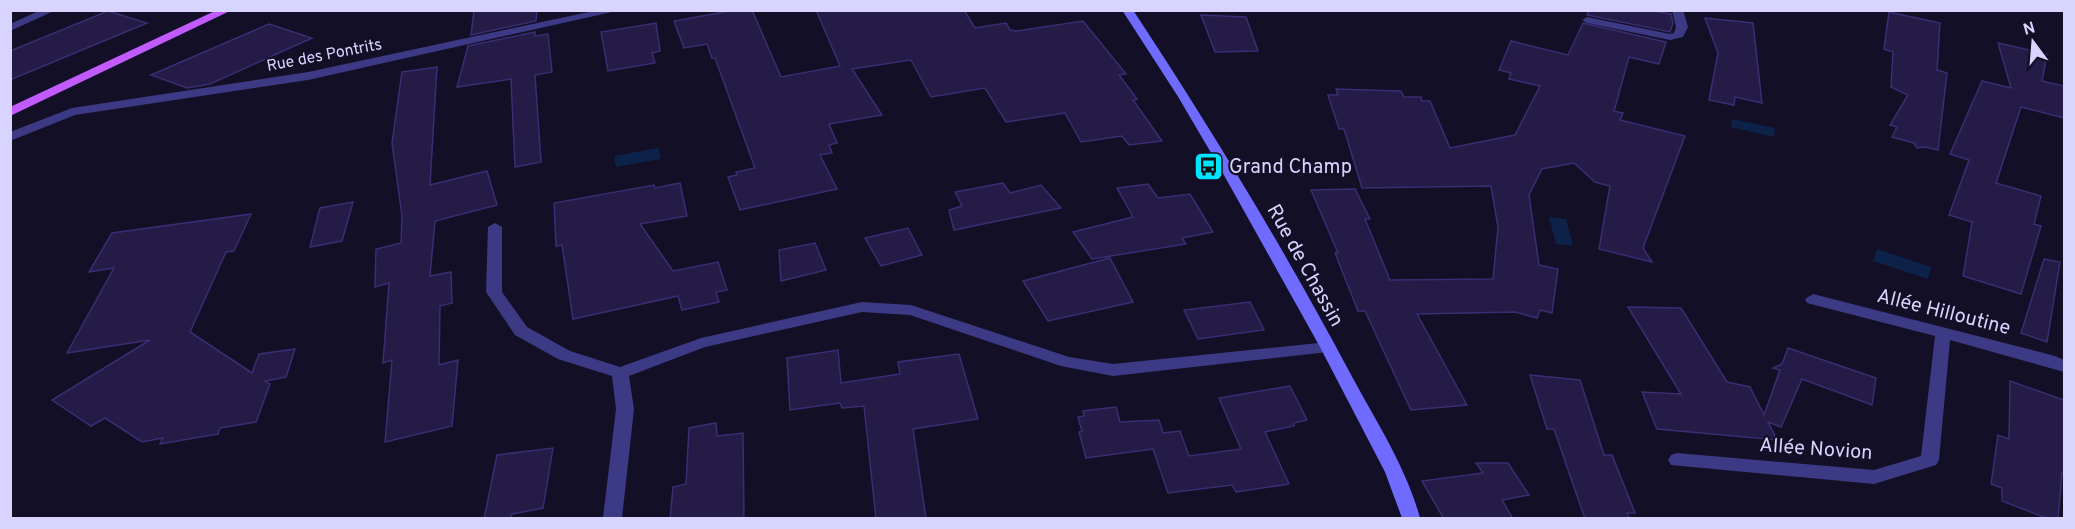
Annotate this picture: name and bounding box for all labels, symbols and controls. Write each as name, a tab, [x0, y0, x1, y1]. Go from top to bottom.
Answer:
north arrow	[2003, 12, 2063, 72]
text: N	[2021, 18, 2038, 41]
street label: Rue des Pontrits	[265, 35, 384, 77]
bus stop icon: Grand Champ	[1192, 150, 1224, 182]
place label: Grand Champ	[1229, 155, 1352, 181]
street label: Rue de Chassin	[1260, 200, 1349, 332]
street label: Allée Hilloutine	[1874, 284, 2013, 342]
street label: Allée Novion	[1758, 433, 1873, 467]

